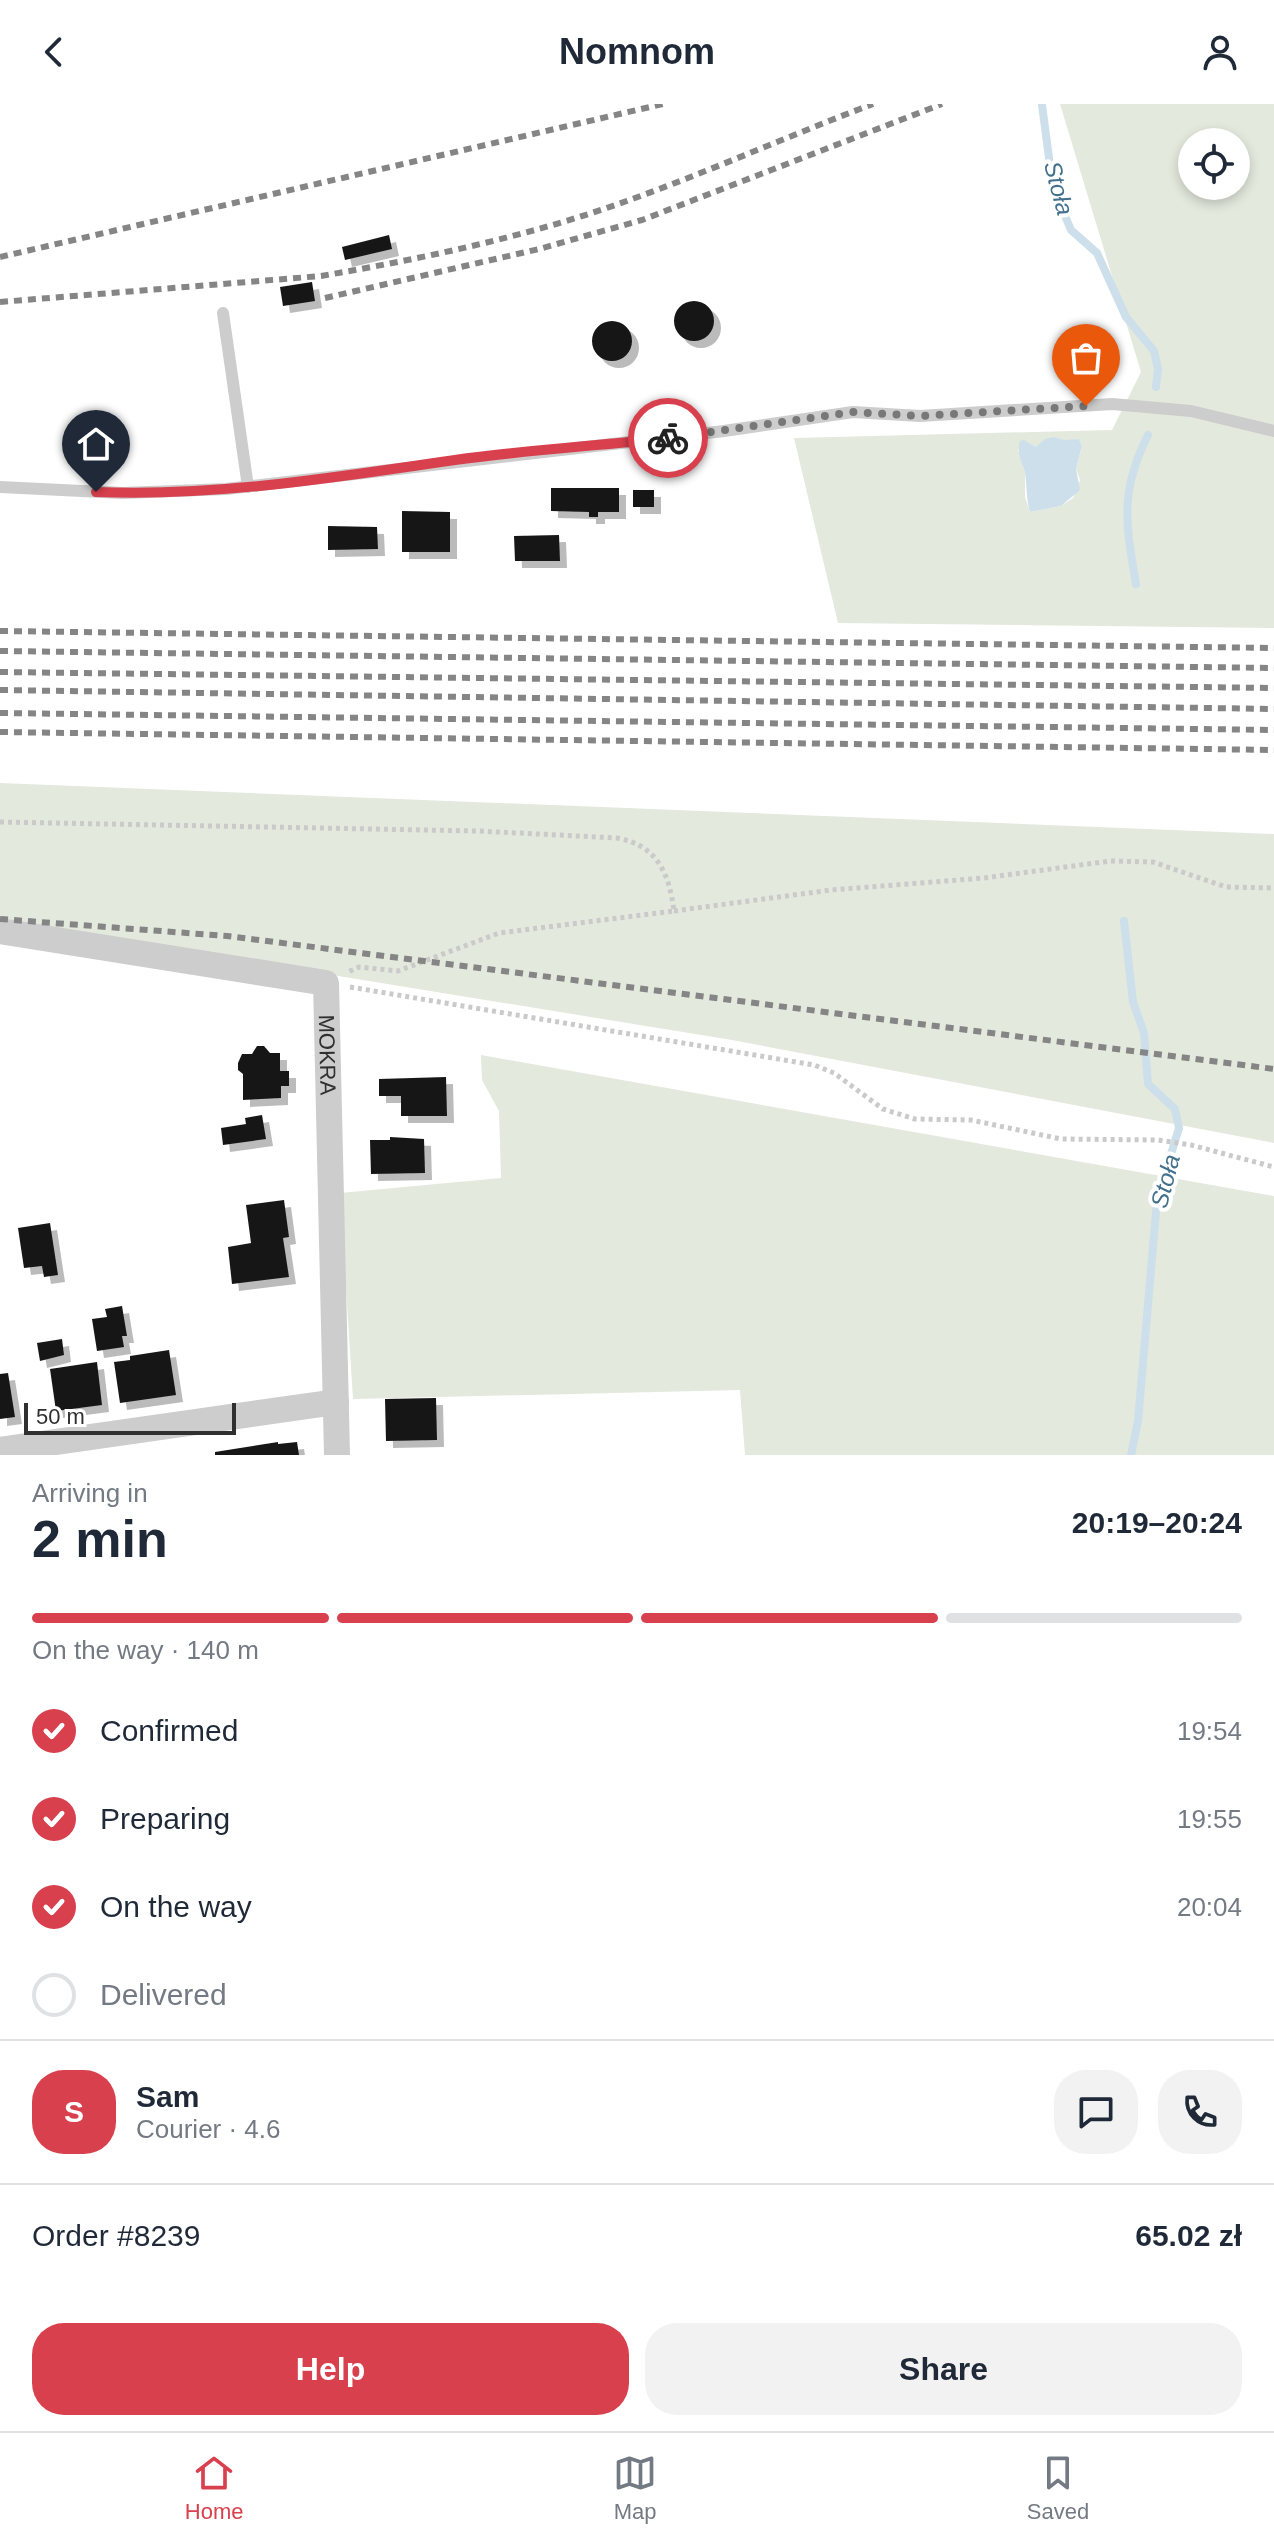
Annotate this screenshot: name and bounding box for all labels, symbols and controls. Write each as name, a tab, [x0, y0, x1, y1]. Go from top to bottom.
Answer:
icon: back	[32, 30, 76, 74]
icon: person	[1198, 30, 1242, 74]
text: Nomnom	[559, 31, 715, 72]
map controls	[1178, 128, 1250, 200]
button: locate	[1178, 128, 1250, 200]
water label: Stoła	[1039, 158, 1079, 218]
pin	[1052, 324, 1120, 406]
icon: bag	[1064, 336, 1108, 380]
courier	[628, 398, 708, 478]
pin	[62, 410, 130, 492]
icon: bike	[646, 416, 690, 460]
icon: home	[74, 422, 118, 466]
street label: MOKRA	[314, 1014, 341, 1096]
water label: Stoła	[1145, 1151, 1185, 1211]
scale bar	[24, 1399, 236, 1435]
text: 50 m	[36, 1404, 85, 1429]
text: Arriving in	[32, 1478, 148, 1508]
text: 20:19–20:24	[1072, 1506, 1242, 1539]
text: 2 min	[32, 1510, 168, 1568]
text: On the way · 140 m	[32, 1635, 259, 1665]
icon: check	[32, 1709, 76, 1753]
text: Confirmed	[100, 1714, 238, 1747]
text: 19:54	[1177, 1716, 1242, 1746]
icon: check	[32, 1797, 76, 1841]
text: Preparing	[100, 1802, 230, 1835]
text: 19:55	[1177, 1804, 1242, 1834]
icon: check	[32, 1885, 76, 1929]
text: On the way	[100, 1890, 252, 1923]
text: 20:04	[1177, 1892, 1242, 1922]
text: Delivered	[100, 1978, 227, 2011]
button: chat	[1054, 2070, 1138, 2154]
button: phone	[1158, 2070, 1242, 2154]
text: Sam	[136, 2080, 199, 2113]
text: S	[64, 2095, 84, 2128]
text: Courier · 4.6	[136, 2114, 281, 2144]
text: Order #8239	[32, 2219, 200, 2252]
text: 65.02 zł	[1135, 2219, 1242, 2252]
button: Help	[32, 2323, 629, 2415]
button: Share	[645, 2323, 1242, 2415]
tab: Home	[185, 2451, 244, 2525]
tab: Map	[613, 2451, 657, 2525]
tab: Saved	[1027, 2451, 1089, 2525]

